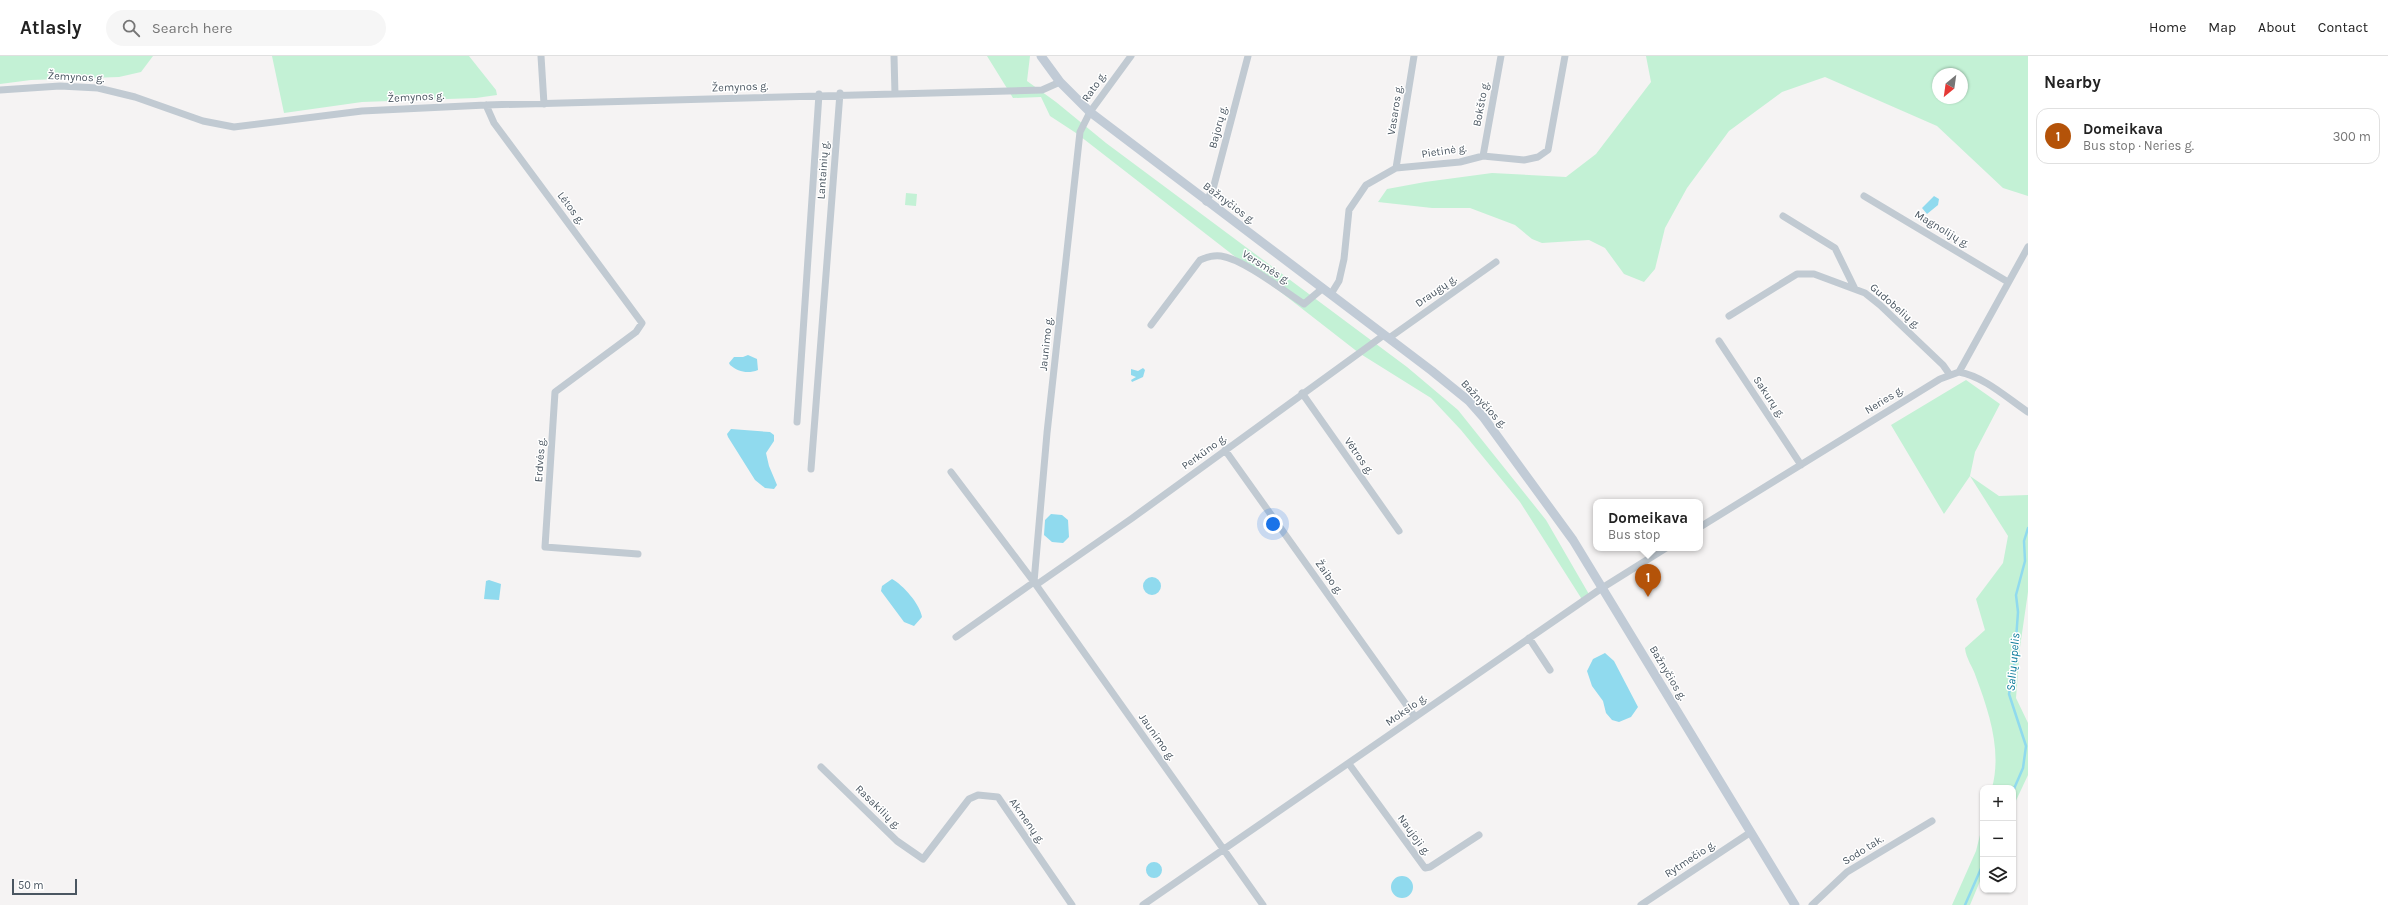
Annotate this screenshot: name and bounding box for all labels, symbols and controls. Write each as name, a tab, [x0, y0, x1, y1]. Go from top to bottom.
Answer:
search box	[106, 10, 386, 46]
text: Atlasly	[20, 17, 82, 39]
icon: search	[120, 17, 142, 39]
text: Search here	[152, 19, 232, 37]
text: Home	[2149, 19, 2186, 36]
text: Map	[2208, 19, 2236, 36]
text: About	[2258, 19, 2296, 36]
text: Contact	[2318, 19, 2368, 36]
street label: Žemynos g.	[47, 67, 105, 85]
north arrow	[1932, 68, 1968, 104]
street label: Rato g.	[1079, 69, 1109, 105]
text: Nearby	[2044, 72, 2101, 92]
street label: Žemynos g.	[711, 78, 769, 94]
street label: Bokšto g.	[1470, 80, 1492, 128]
street label: Vasaros g.	[1385, 84, 1405, 136]
street label: Žemynos g.	[387, 87, 445, 105]
street label: Bajorų g.	[1206, 104, 1230, 150]
text: Domeikava	[2083, 120, 2163, 138]
text: 1	[2056, 129, 2060, 144]
text: 300 m	[2333, 129, 2371, 144]
text: Bus stop · Neries g.	[2083, 138, 2194, 153]
street label: Lantainių g.	[814, 140, 832, 200]
street label: Pietinė g.	[1421, 141, 1467, 161]
street label: Bažnyčios g.	[1201, 179, 1257, 227]
street label: Lėtos g.	[555, 189, 587, 227]
street label: Magnolijų g.	[1912, 208, 1972, 250]
street label: Versmės g.	[1240, 247, 1292, 287]
street label: Draugų g.	[1413, 272, 1459, 310]
street label: Gudobelių g.	[1867, 281, 1923, 331]
street label: Jaunimo g.	[1037, 316, 1055, 372]
street label: Sakurų g.	[1750, 374, 1788, 420]
street label: Bažnyčios g.	[1458, 377, 1510, 431]
street label: Neries g.	[1862, 383, 1906, 417]
street label: Perkūno g.	[1179, 431, 1229, 473]
street label: Vėtros g.	[1342, 435, 1376, 477]
street label: Erdvės g.	[532, 437, 548, 483]
popup	[1593, 499, 1703, 551]
text: Domeikava	[1608, 509, 1688, 527]
your location	[1263, 514, 1283, 534]
text: Bus stop	[1608, 527, 1660, 542]
street label: Žaibo g.	[1312, 556, 1347, 597]
pin: 1	[1635, 564, 1661, 597]
water label: Salių upelis	[2003, 632, 2023, 692]
street label: Bažnyčios g.	[1647, 643, 1689, 703]
street label: Mokslo g.	[1383, 691, 1429, 729]
street label: Jaunimo g.	[1136, 711, 1178, 763]
street label: Rasakilių g.	[853, 782, 903, 832]
map controls	[1980, 785, 2016, 893]
button: +	[1980, 785, 2016, 821]
street label: Akmenų g.	[1007, 796, 1047, 846]
street label: Naujoji g.	[1395, 812, 1433, 858]
button: −	[1980, 821, 2016, 857]
street label: Sodo tak.	[1840, 832, 1886, 868]
street label: Rytmečio g.	[1662, 838, 1718, 880]
button: layers	[1980, 857, 2016, 893]
scale bar	[12, 877, 77, 896]
text: 50 m	[18, 879, 44, 892]

